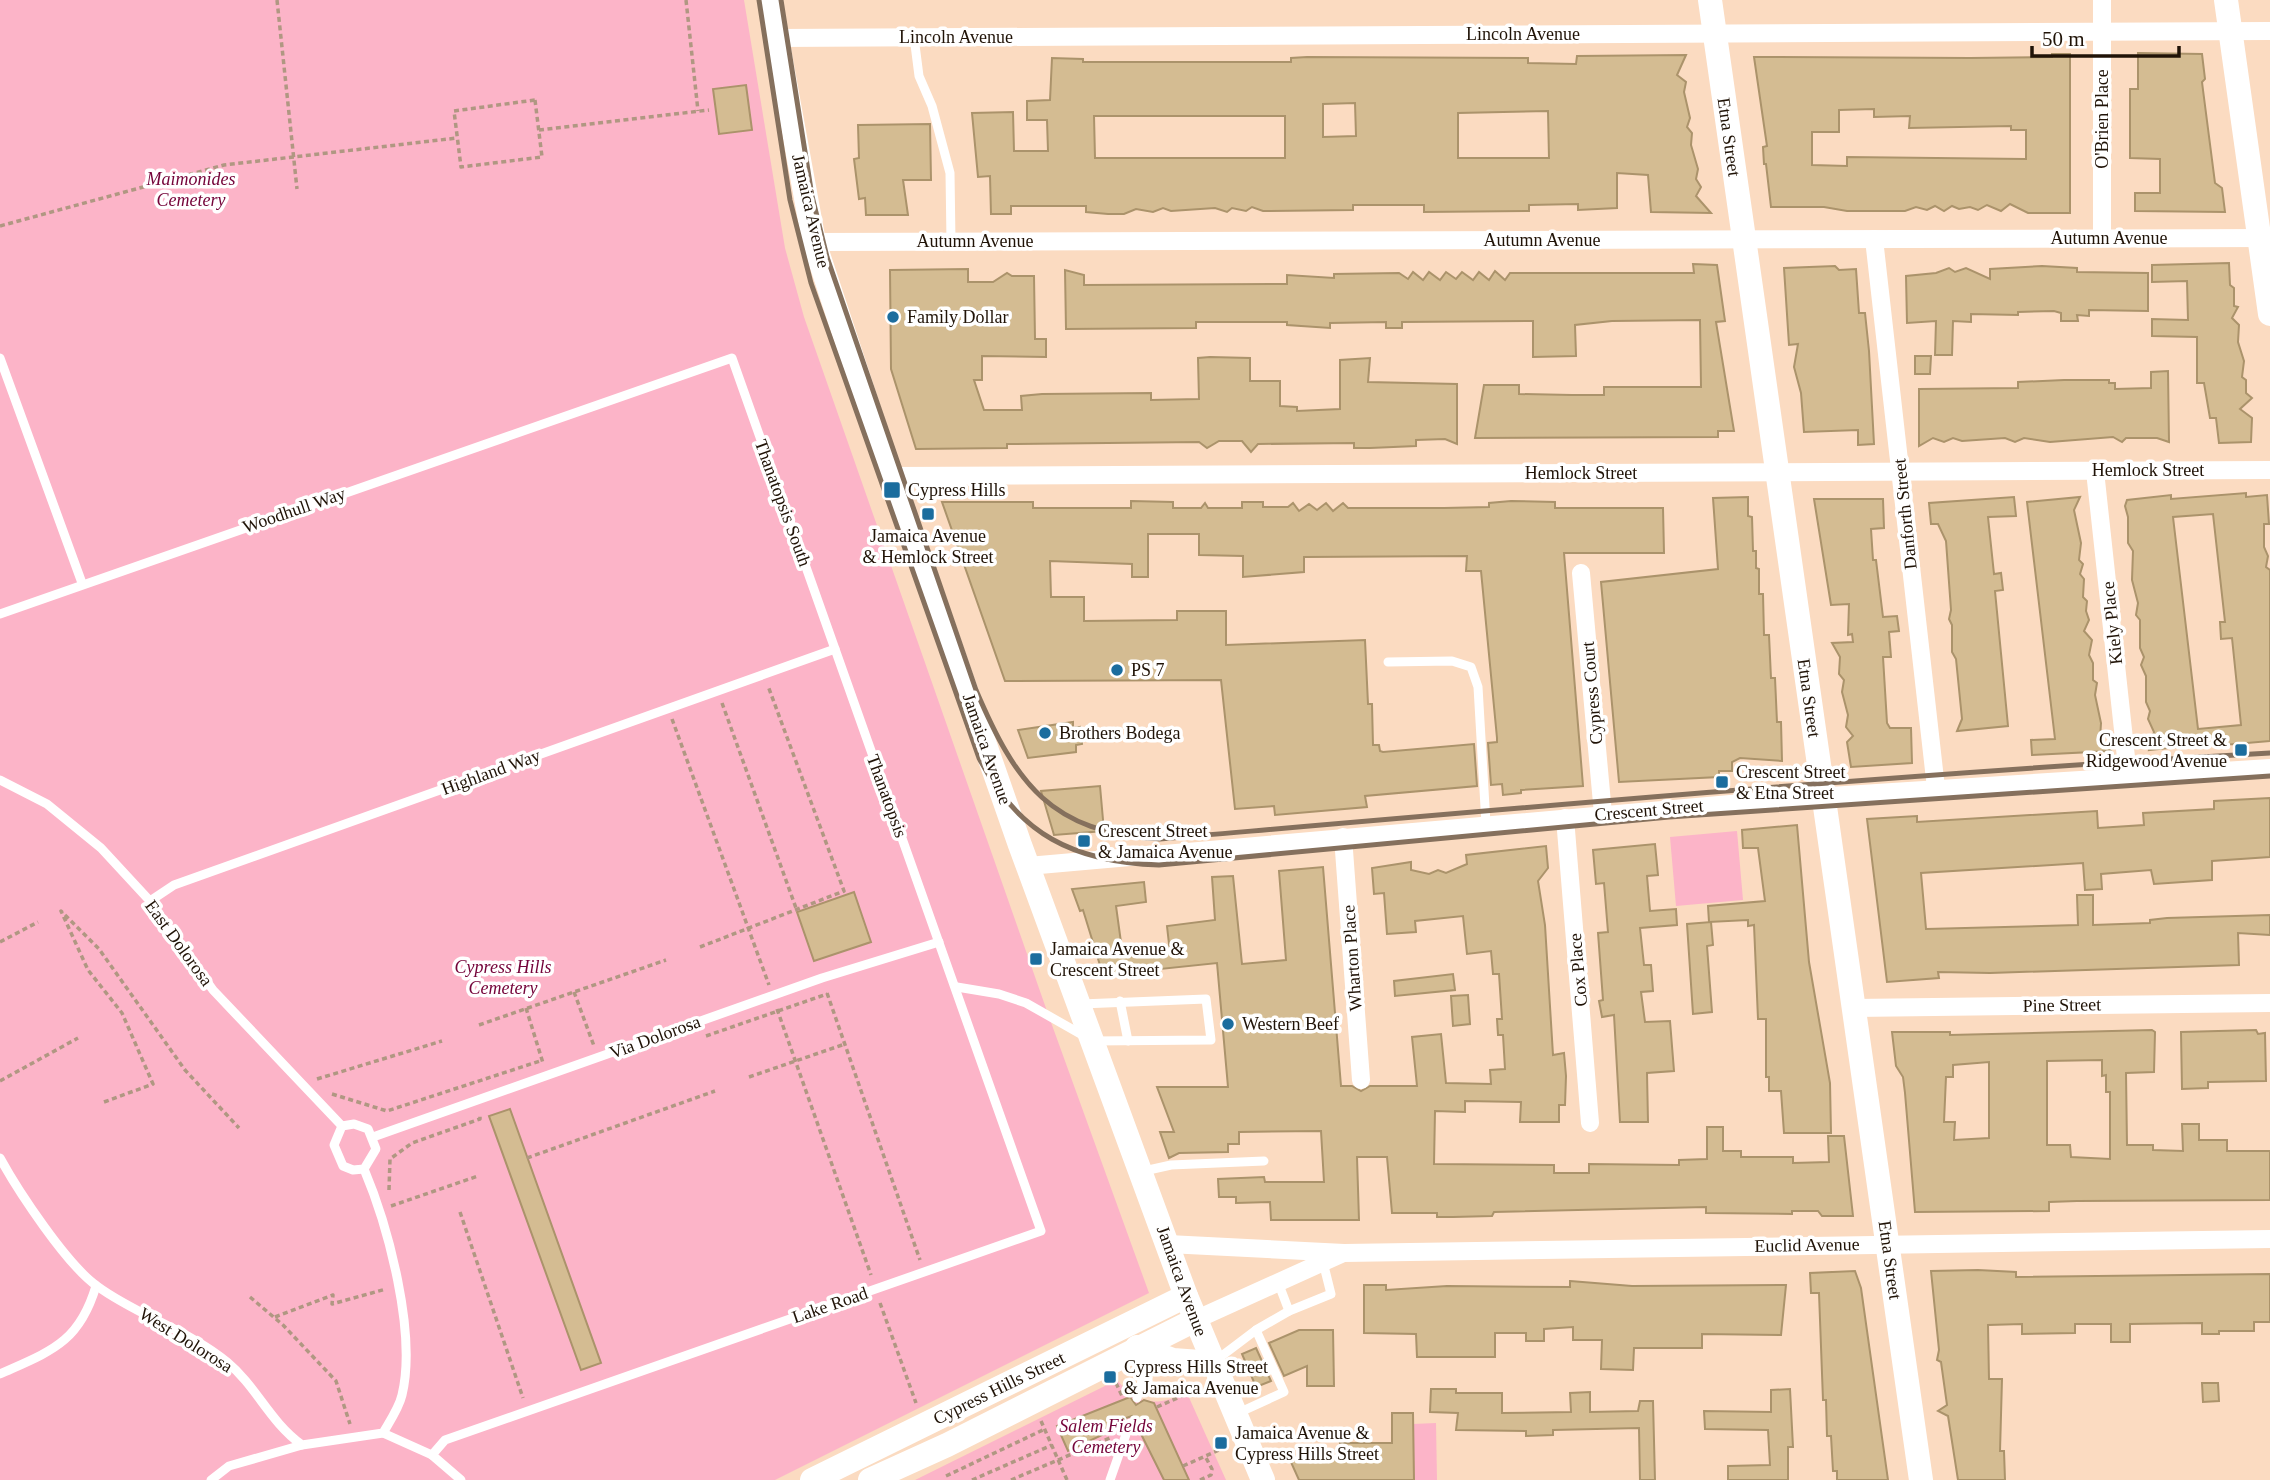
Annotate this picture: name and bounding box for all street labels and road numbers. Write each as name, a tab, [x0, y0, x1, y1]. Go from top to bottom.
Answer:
street label: Lincoln Avenue	[1466, 24, 1580, 44]
street label: Lincoln Avenue	[899, 27, 1013, 47]
street label: O'Brien Place	[2092, 69, 2112, 169]
street label: Etna Street	[1714, 96, 1744, 178]
street label: Jamaica Avenue	[788, 152, 834, 270]
street label: Autumn Avenue	[2050, 228, 2168, 248]
street label: Autumn Avenue	[1483, 230, 1601, 250]
street label: Autumn Avenue	[916, 231, 1034, 251]
street label: Thanatopsis South	[751, 437, 815, 569]
street label: Danforth Street	[1889, 458, 1921, 570]
street label: Hemlock Street	[2092, 460, 2204, 480]
street label: Hemlock Street	[1525, 463, 1637, 483]
street label: Woodhull Way	[240, 483, 348, 537]
street label: Kiely Place	[2098, 580, 2126, 666]
street label: Cypress Court	[1578, 641, 1606, 745]
street label: Etna Street	[1794, 657, 1824, 739]
street label: Jamaica Avenue	[959, 691, 1015, 807]
street label: Highland Way	[439, 745, 543, 799]
street label: Thanatopsis	[863, 752, 911, 840]
street label: Crescent Street	[1594, 795, 1704, 825]
street label: East Dolorosa	[141, 896, 217, 990]
street label: Wharton Place	[1338, 904, 1366, 1012]
street label: Cox Place	[1565, 933, 1591, 1007]
street label: Pine Street	[2023, 994, 2101, 1016]
street label: Via Dolorosa	[607, 1011, 703, 1063]
street label: Etna Street	[1875, 1219, 1905, 1301]
street label: Jamaica Avenue	[1153, 1223, 1211, 1339]
street label: Euclid Avenue	[1754, 1234, 1860, 1256]
street label: Lake Road	[790, 1283, 870, 1327]
street label: West Dolorosa	[136, 1303, 236, 1377]
street label: Cypress Hills Street	[930, 1347, 1068, 1429]

